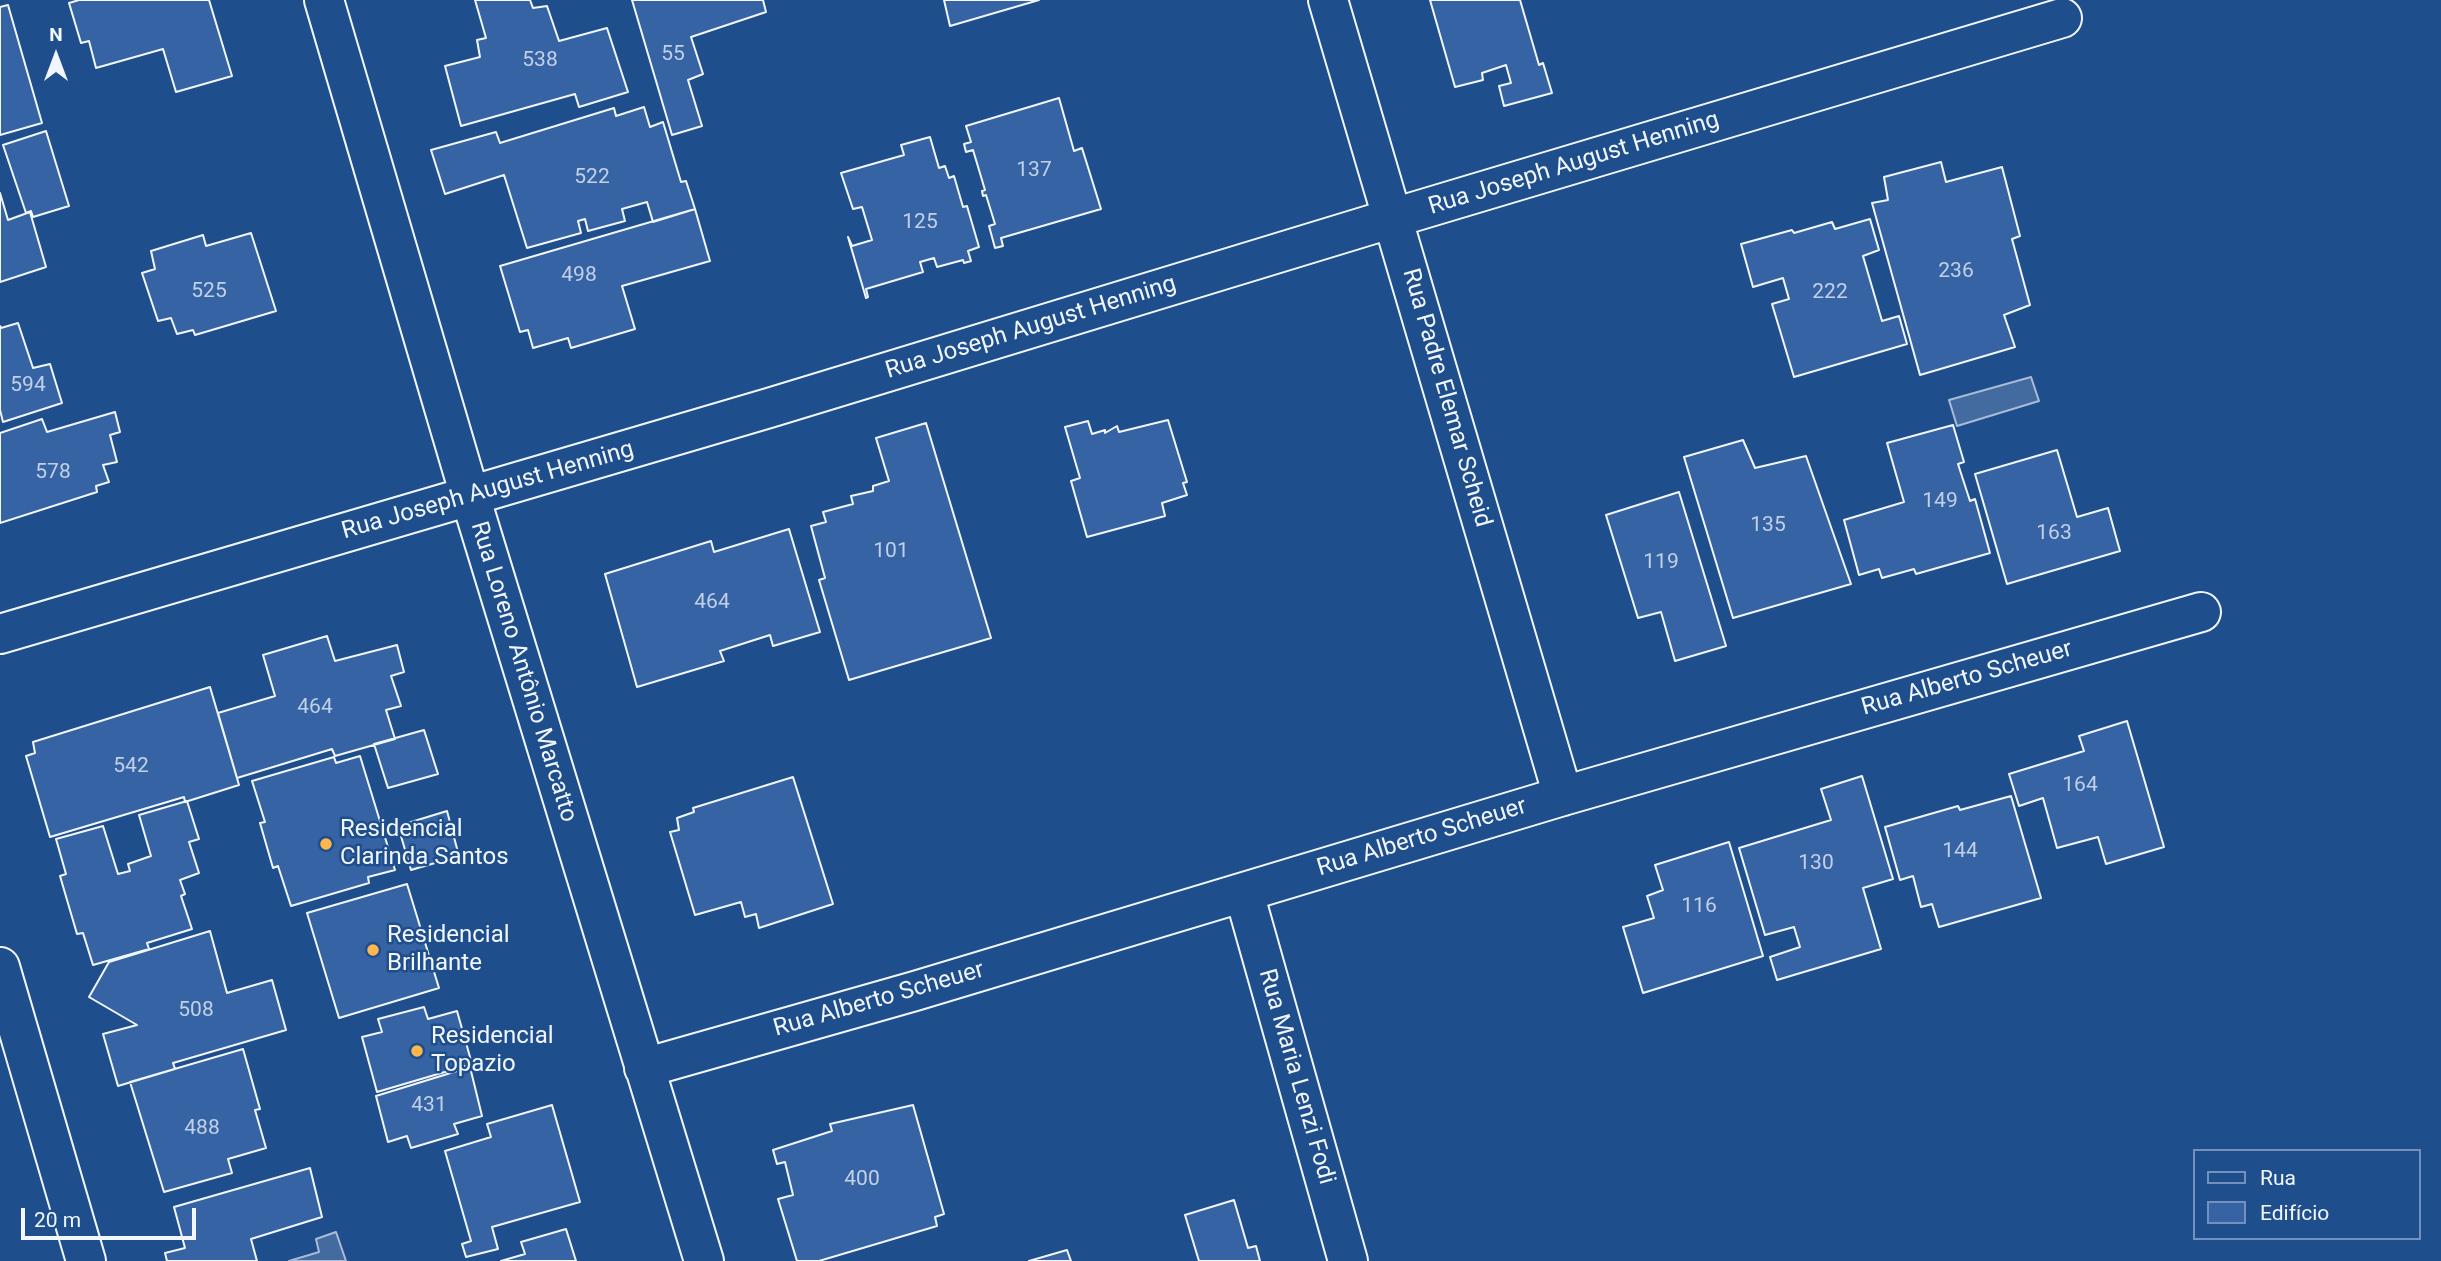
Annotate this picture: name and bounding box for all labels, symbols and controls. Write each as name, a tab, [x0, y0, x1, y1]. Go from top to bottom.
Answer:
north arrow	[21, 21, 91, 91]
text: N	[49, 23, 63, 46]
house number: 55	[661, 42, 685, 68]
house number: 538	[522, 48, 558, 74]
street label: Rua Joseph August Henning	[1425, 106, 1723, 222]
house number: 137	[1016, 158, 1052, 184]
house number: 522	[574, 165, 610, 191]
house number: 125	[902, 210, 938, 236]
house number: 236	[1938, 259, 1974, 285]
house number: 498	[561, 263, 597, 289]
street label: Rua Padre Elemar Scheid	[1395, 265, 1497, 531]
street label: Rua Joseph August Henning	[882, 270, 1180, 386]
house number: 525	[191, 279, 227, 305]
house number: 222	[1812, 280, 1848, 306]
house number: 594	[10, 373, 46, 399]
street label: Rua Joseph August Henning	[339, 435, 637, 547]
house number: 578	[35, 460, 71, 486]
house number: 149	[1922, 489, 1958, 515]
house number: 135	[1750, 513, 1786, 539]
street label: Rua Loreno Antônio Marcatto	[464, 518, 582, 826]
house number: 163	[2036, 521, 2072, 547]
house number: 101	[873, 539, 909, 565]
house number: 119	[1643, 550, 1679, 576]
house number: 464	[694, 590, 730, 616]
street label: Rua Alberto Scheuer	[1858, 635, 2076, 723]
house number: 464	[297, 695, 333, 721]
house number: 542	[113, 754, 149, 780]
house number: 164	[2062, 773, 2098, 799]
street label: Rua Alberto Scheuer	[1314, 792, 1530, 884]
place label: Residencial Clarinda Santos	[340, 816, 509, 872]
marker: Residencial Clarinda Santos	[318, 836, 334, 852]
house number: 144	[1942, 839, 1978, 865]
house number: 130	[1798, 851, 1834, 877]
house number: 116	[1681, 894, 1717, 920]
place label: Residencial Brilhante	[387, 922, 510, 978]
marker: Residencial Brilhante	[365, 942, 381, 958]
street label: Rua Alberto Scheuer	[770, 956, 988, 1044]
street label: Rua Maria Lenzi Fodi	[1251, 966, 1341, 1188]
house number: 508	[178, 998, 214, 1024]
place label: Residencial Topazio	[431, 1023, 554, 1079]
marker: Residencial Topazio	[409, 1043, 425, 1059]
house number: 431	[411, 1093, 447, 1119]
house number: 488	[184, 1116, 220, 1142]
legend	[2192, 1149, 2420, 1240]
text: Rua	[2260, 1166, 2296, 1190]
house number: 400	[844, 1167, 880, 1193]
scale bar	[24, 1194, 200, 1238]
text: Edifício	[2260, 1201, 2329, 1225]
text: 20 m	[34, 1208, 81, 1232]

